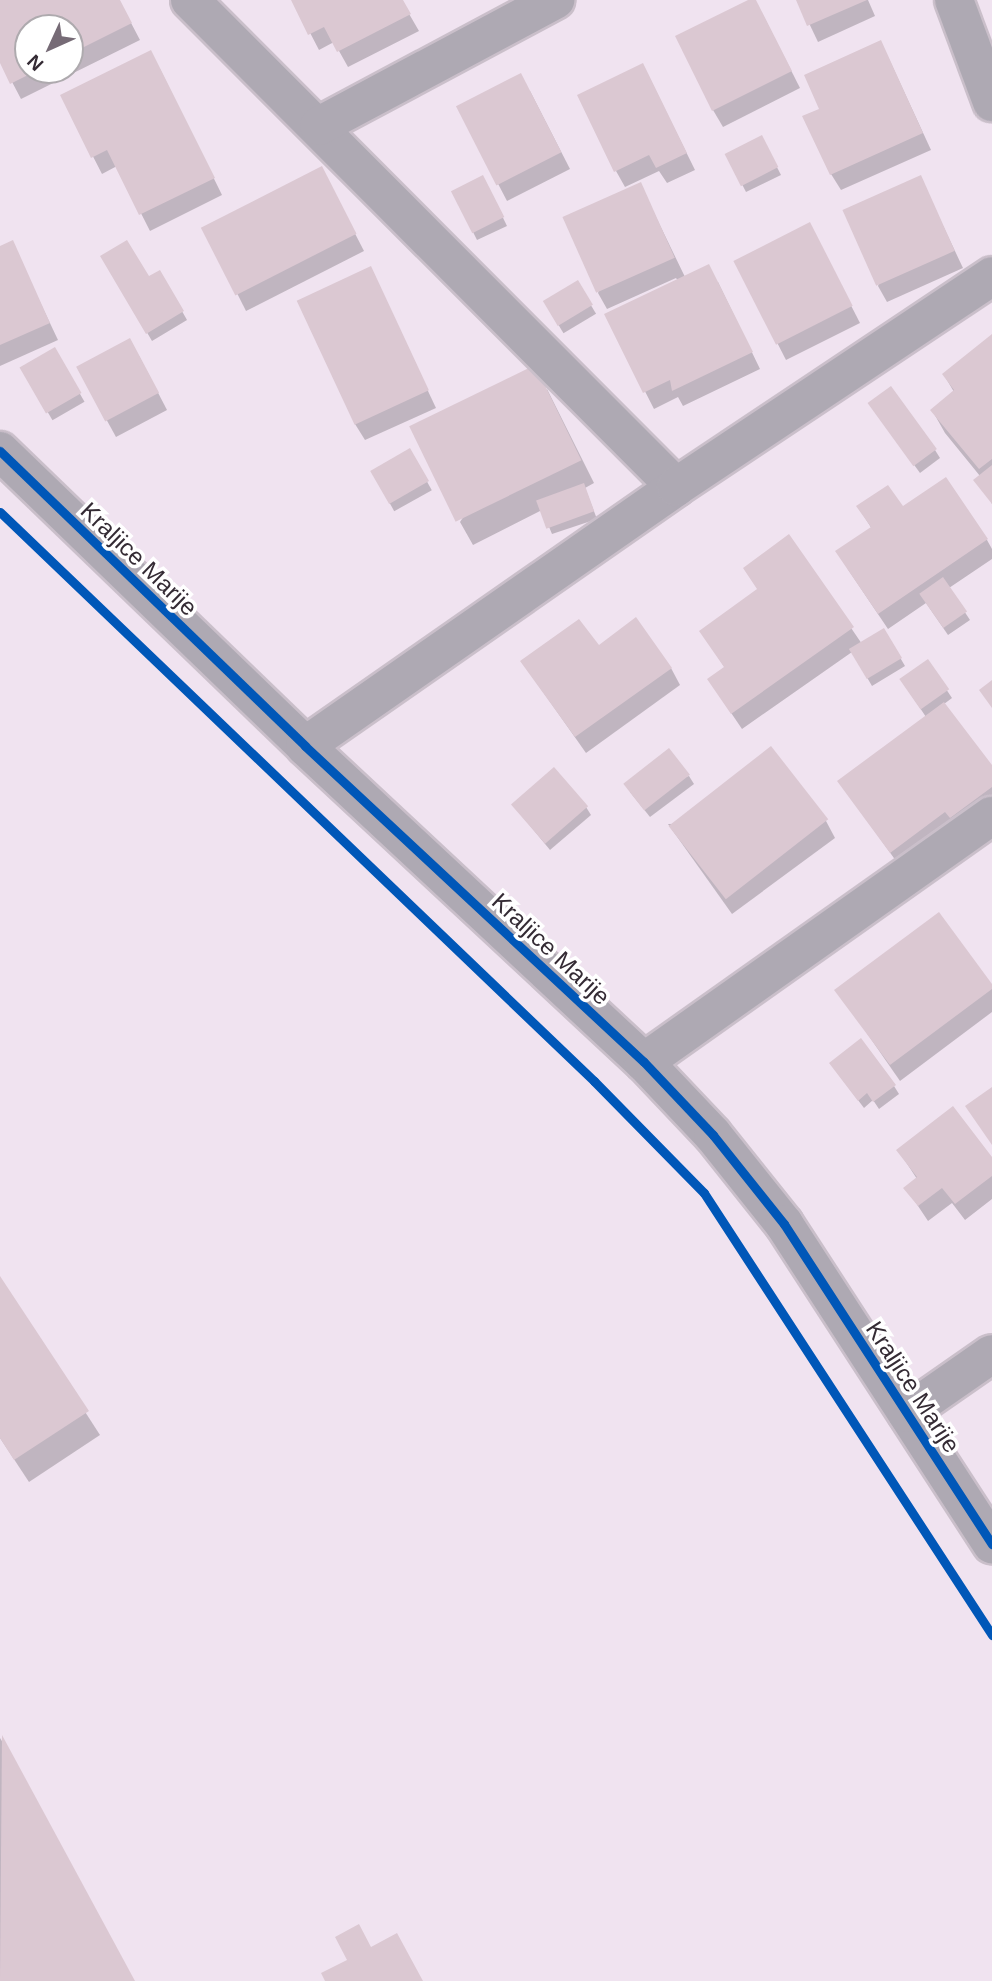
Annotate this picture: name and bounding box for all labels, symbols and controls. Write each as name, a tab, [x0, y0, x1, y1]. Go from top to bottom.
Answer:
north arrow	[14, 14, 84, 84]
text: N	[23, 51, 47, 75]
street label: Kraljice Marije	[75, 496, 203, 622]
street label: Kraljice Marije	[486, 887, 616, 1011]
street label: Kraljice Marije	[860, 1316, 966, 1458]

